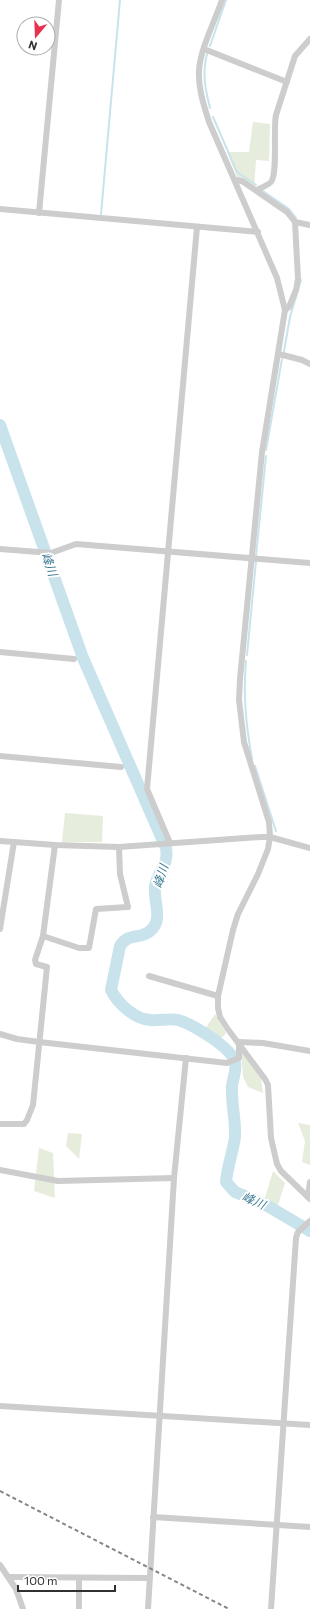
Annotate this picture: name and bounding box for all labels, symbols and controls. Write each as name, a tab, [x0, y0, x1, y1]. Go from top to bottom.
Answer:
north arrow	[16, 16, 56, 56]
text: N	[27, 38, 39, 53]
water label: 峰川	[39, 550, 61, 580]
water label: 峰川	[150, 861, 171, 890]
water label: 峰川	[240, 1189, 270, 1212]
scale bar	[18, 1567, 115, 1593]
text: 100 m	[24, 1573, 58, 1587]

